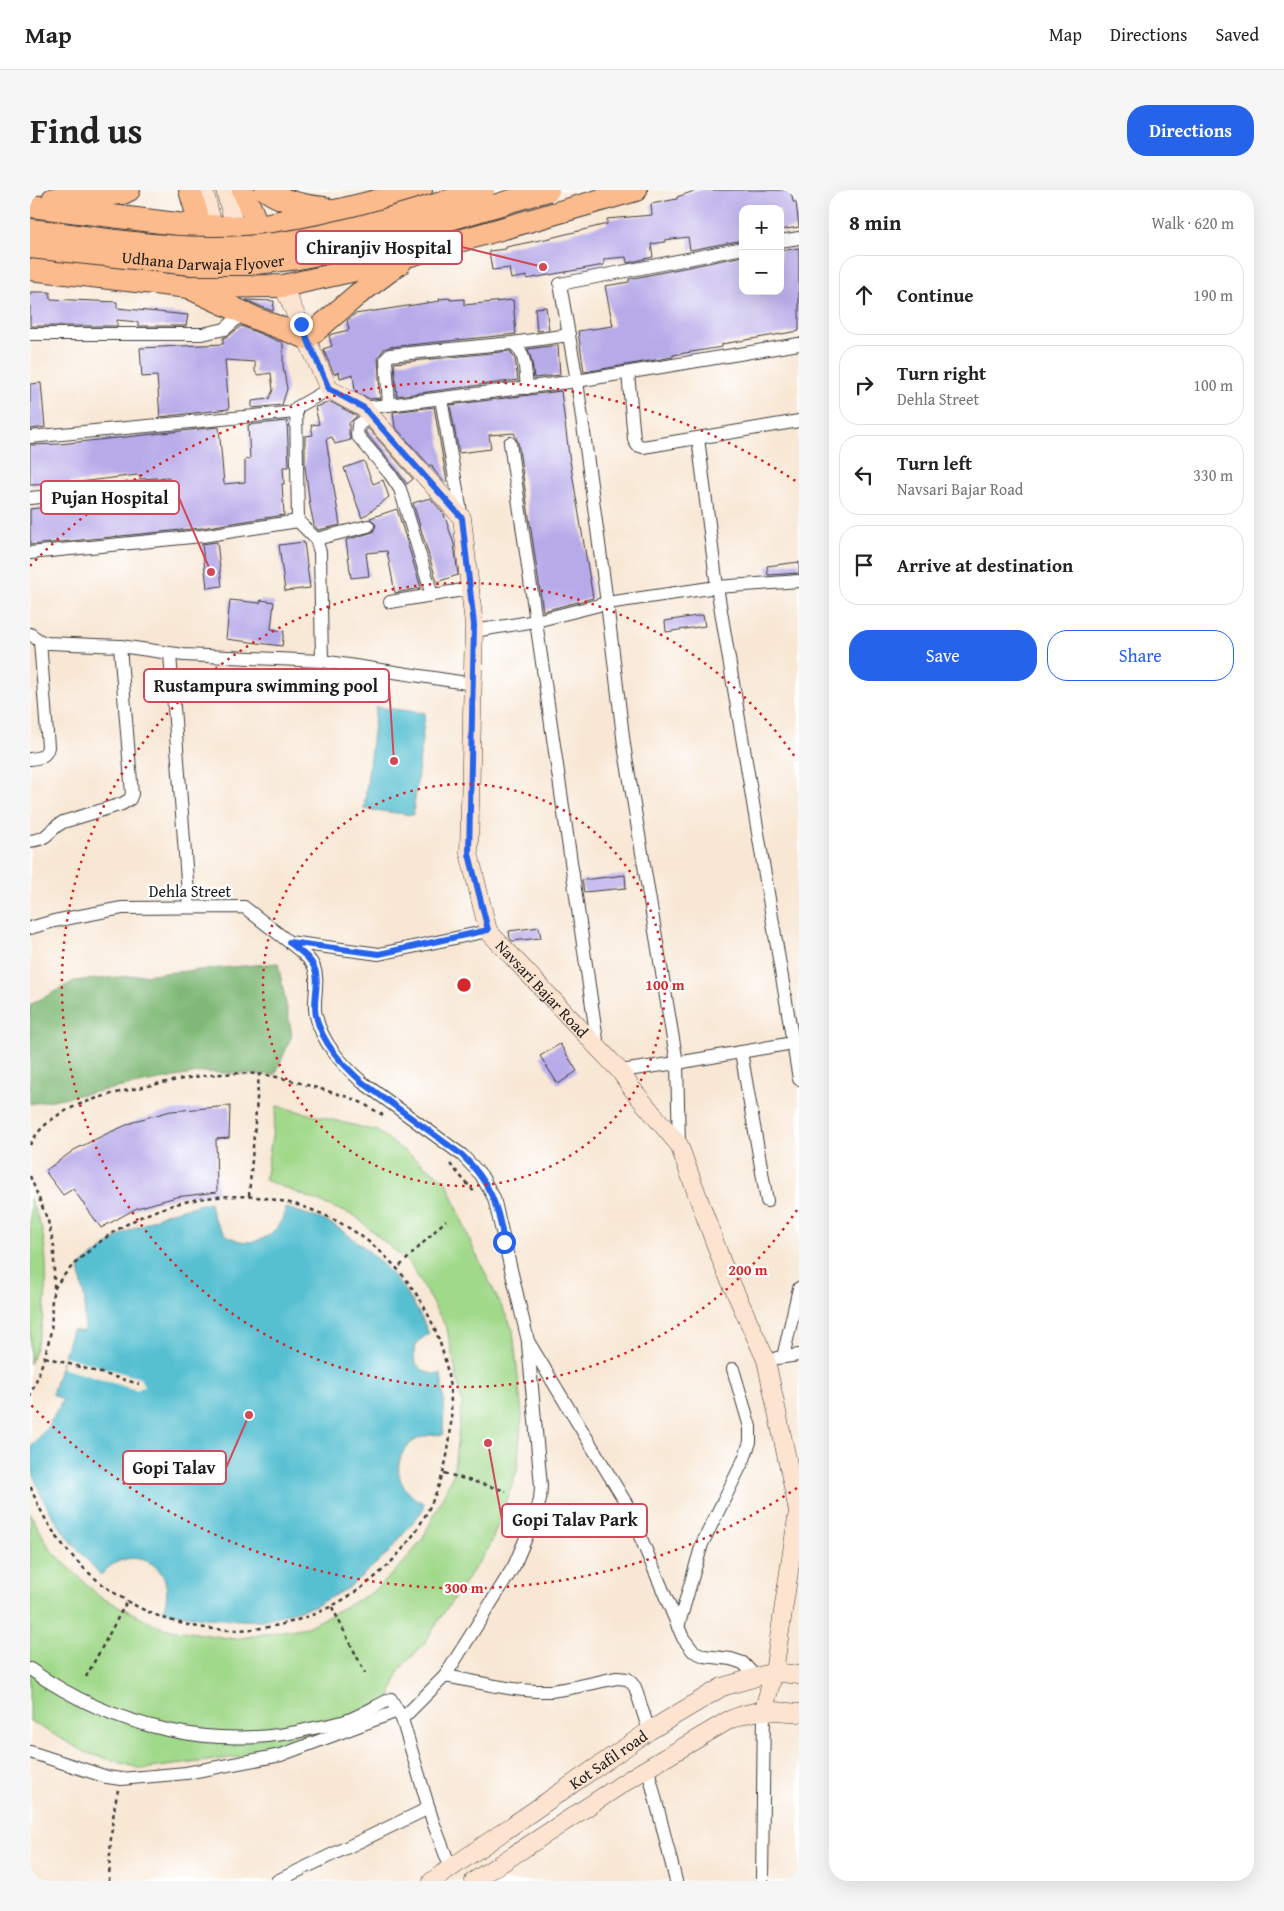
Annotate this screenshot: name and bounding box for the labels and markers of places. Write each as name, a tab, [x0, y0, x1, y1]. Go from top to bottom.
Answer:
callout: Chiranjiv Hospital	[296, 231, 462, 264]
callout: Pujan Hospital	[41, 481, 179, 514]
callout: Rustampura swimming pool	[144, 669, 389, 702]
centre of rings	[455, 976, 473, 994]
callout: Gopi Talav	[123, 1451, 226, 1484]
callout: Gopi Talav Park	[502, 1504, 647, 1537]

